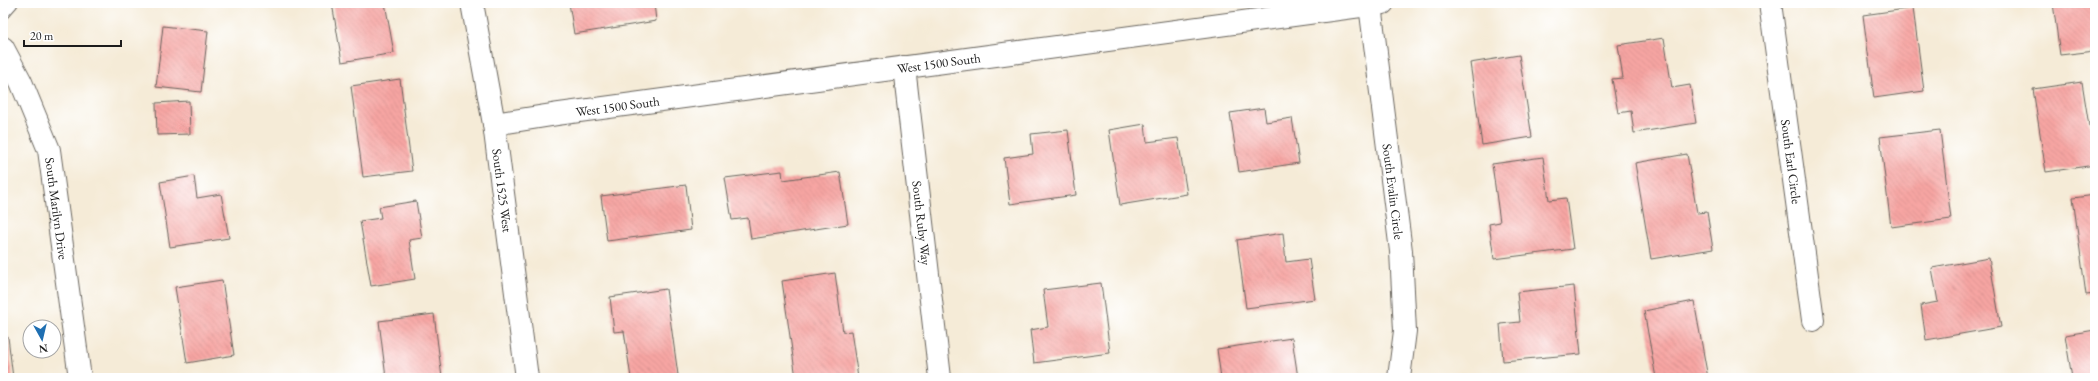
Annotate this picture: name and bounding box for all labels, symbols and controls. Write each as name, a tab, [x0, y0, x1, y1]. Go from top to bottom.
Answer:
scale bar	[24, 22, 121, 48]
text: 20 m	[30, 28, 54, 44]
street label: West 1500 South	[896, 49, 982, 77]
street label: West 1500 South	[575, 92, 661, 120]
street label: South Earl Circle	[1777, 118, 1806, 205]
street label: South Evalin Circle	[1379, 143, 1408, 240]
street label: South 1525 West	[489, 148, 516, 233]
street label: South Marilyn Drive	[42, 156, 72, 261]
street label: South Ruby Way	[909, 180, 935, 266]
north arrow	[22, 319, 62, 359]
text: N	[38, 341, 49, 356]

